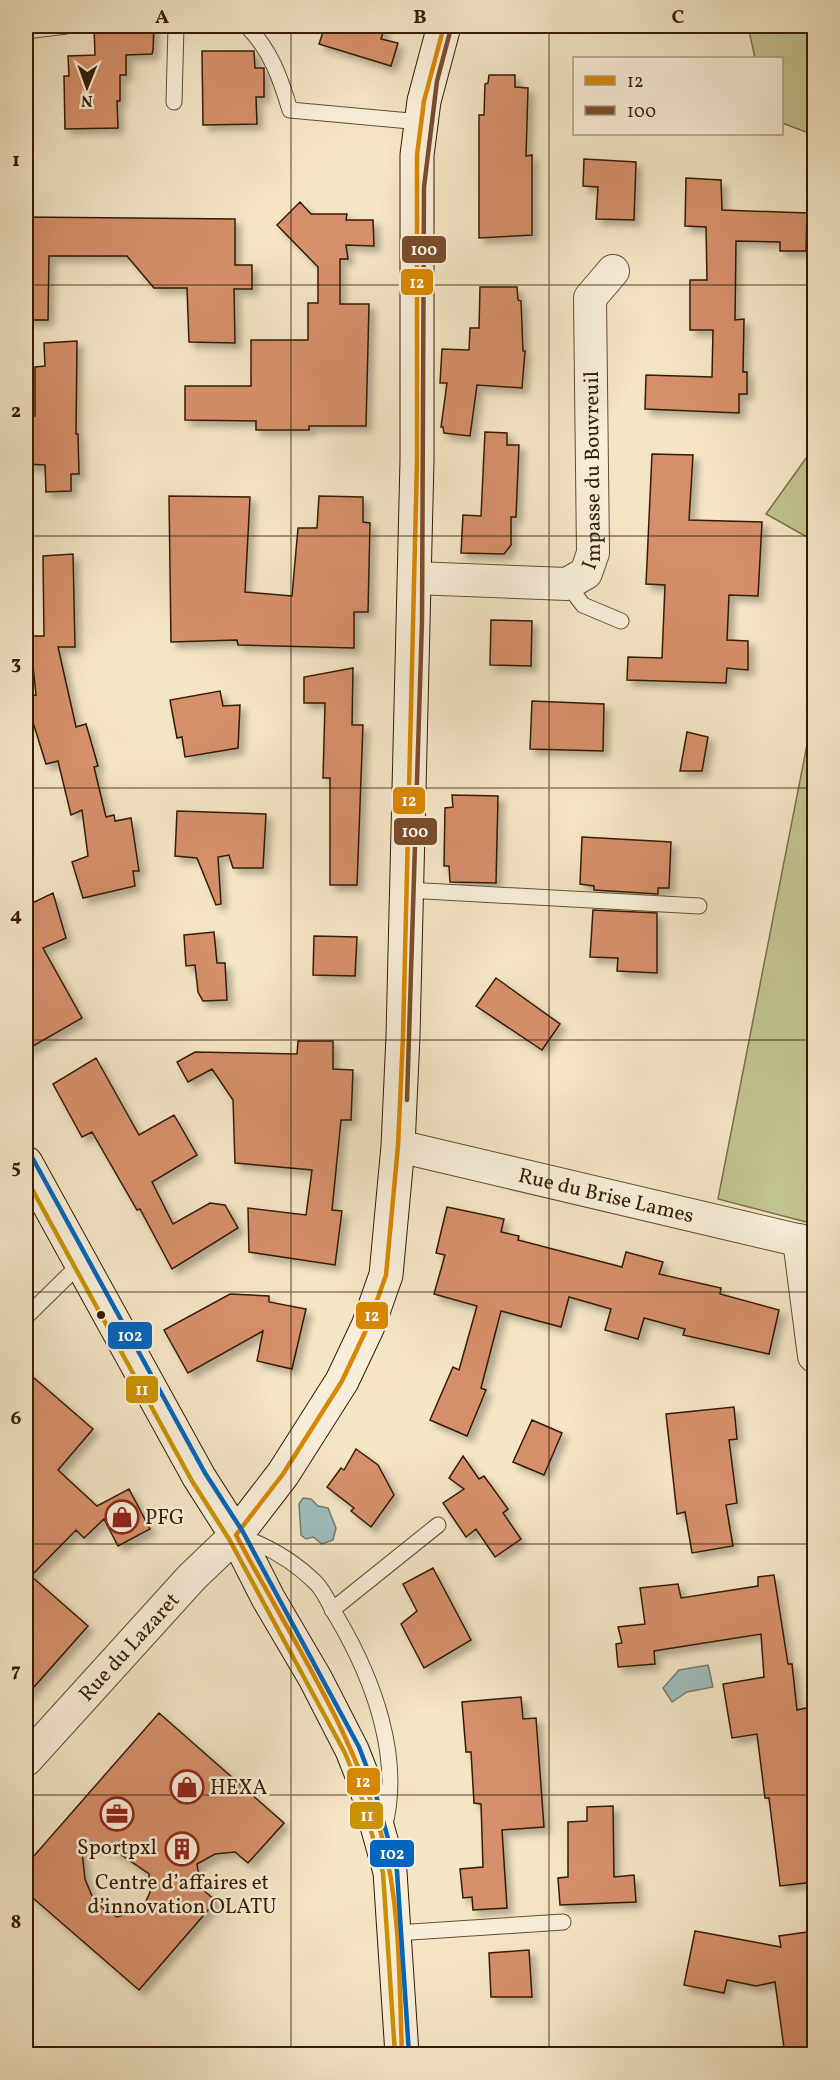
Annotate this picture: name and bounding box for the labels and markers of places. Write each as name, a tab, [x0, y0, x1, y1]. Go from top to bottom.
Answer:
unlabelled marker	[95, 1309, 107, 1321]
shop icon: PFG	[104, 1499, 140, 1535]
place label: PFG	[145, 1504, 184, 1533]
shop icon: HEXA	[169, 1769, 205, 1805]
place label: HEXA	[210, 1774, 267, 1803]
office icon: Sportpxl	[99, 1796, 135, 1832]
building icon: Centre d’affaires et d’innovation OLATU	[164, 1831, 200, 1867]
place label: Sportpxl	[77, 1834, 157, 1863]
place label: Centre d’affaires et d’innovation OLATU	[88, 1869, 276, 1922]

